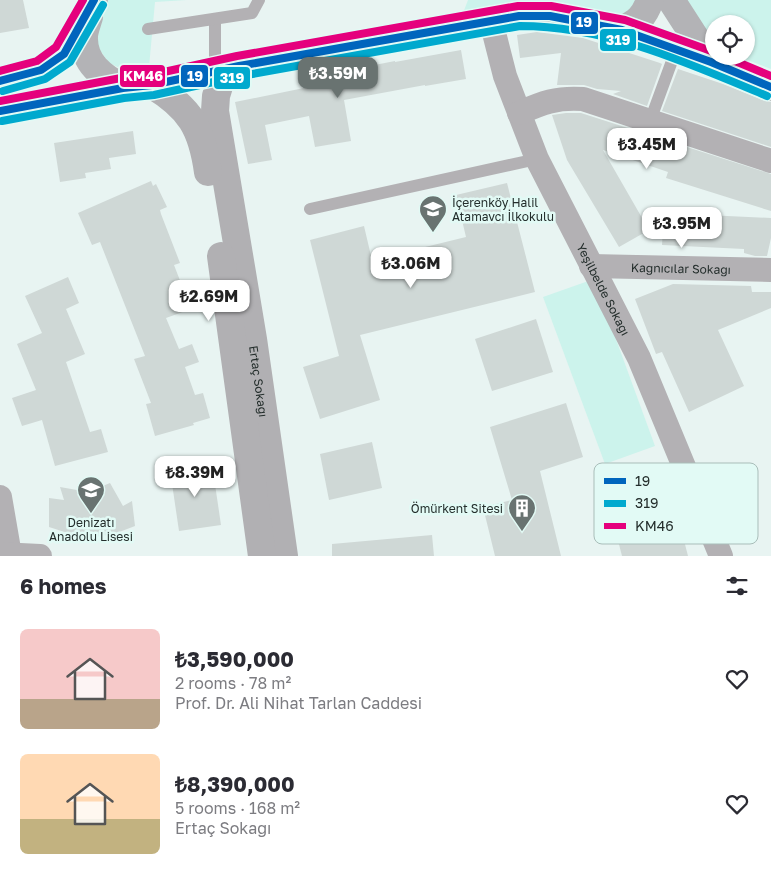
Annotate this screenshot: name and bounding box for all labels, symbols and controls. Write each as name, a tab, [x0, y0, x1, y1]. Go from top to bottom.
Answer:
line badge: 19	[570, 11, 599, 35]
text: 19	[576, 13, 592, 30]
map controls	[705, 15, 755, 65]
button: locate	[705, 15, 755, 65]
line badge: 319	[599, 28, 637, 52]
text: 319	[606, 31, 630, 48]
pin: ₺3.59M	[297, 56, 379, 99]
text: ₺3.59M	[309, 63, 367, 83]
line badge: KM46	[119, 64, 166, 88]
line badge: 19	[180, 64, 209, 88]
line badge: 319	[213, 66, 251, 90]
text: KM46	[123, 67, 163, 84]
text: 19	[187, 67, 203, 84]
text: 319	[220, 69, 244, 86]
pin: ₺3.45M	[606, 128, 688, 170]
text: ₺3.45M	[618, 134, 676, 154]
school or university icon: İçerenköy Halil Atamavcı İlkokulu	[418, 194, 448, 233]
place label: İçerenköy Halil Atamavcı İlkokulu	[452, 195, 554, 224]
pin: ₺3.95M	[641, 206, 723, 249]
text: ₺3.95M	[653, 213, 711, 233]
street label: Yeşilbelde Sokağı	[574, 241, 634, 338]
pin: ₺3.06M	[370, 246, 452, 289]
text: ₺3.06M	[382, 253, 440, 273]
street label: Kağnıcılar Sokağı	[631, 259, 731, 277]
pin: ₺2.69M	[168, 280, 250, 322]
text: ₺2.69M	[180, 286, 238, 306]
street label: Ertaç Sokağı	[247, 344, 272, 418]
pin: ₺8.39M	[154, 456, 236, 498]
text: ₺8.39M	[166, 462, 224, 482]
legend	[594, 463, 758, 544]
text: 19	[635, 472, 650, 489]
school or university icon: Denizatı Anadolu Lisesi	[76, 475, 106, 514]
building icon: Ömürkent Sitesi	[507, 493, 537, 532]
text: 319	[635, 494, 658, 511]
place label: Ömürkent Sitesi	[411, 501, 503, 516]
place label: Denizatı Anadolu Lisesi	[49, 515, 133, 544]
text: KM46	[635, 517, 674, 534]
icon: filters	[723, 572, 751, 600]
text: 6 homes	[20, 573, 106, 599]
text: ₺3,590,000	[175, 646, 294, 672]
icon: home	[60, 649, 120, 709]
icon: heart	[723, 665, 751, 693]
text: 2 rooms · 78 m²	[175, 673, 291, 693]
text: Prof. Dr. Ali Nihat Tarlan Caddesi	[175, 693, 422, 713]
text: ₺8,390,000	[175, 771, 295, 797]
icon: home	[60, 774, 120, 834]
icon: heart	[723, 790, 751, 818]
text: 5 rooms · 168 m²	[175, 798, 300, 818]
text: Ertaç Sokağı	[175, 818, 271, 838]

